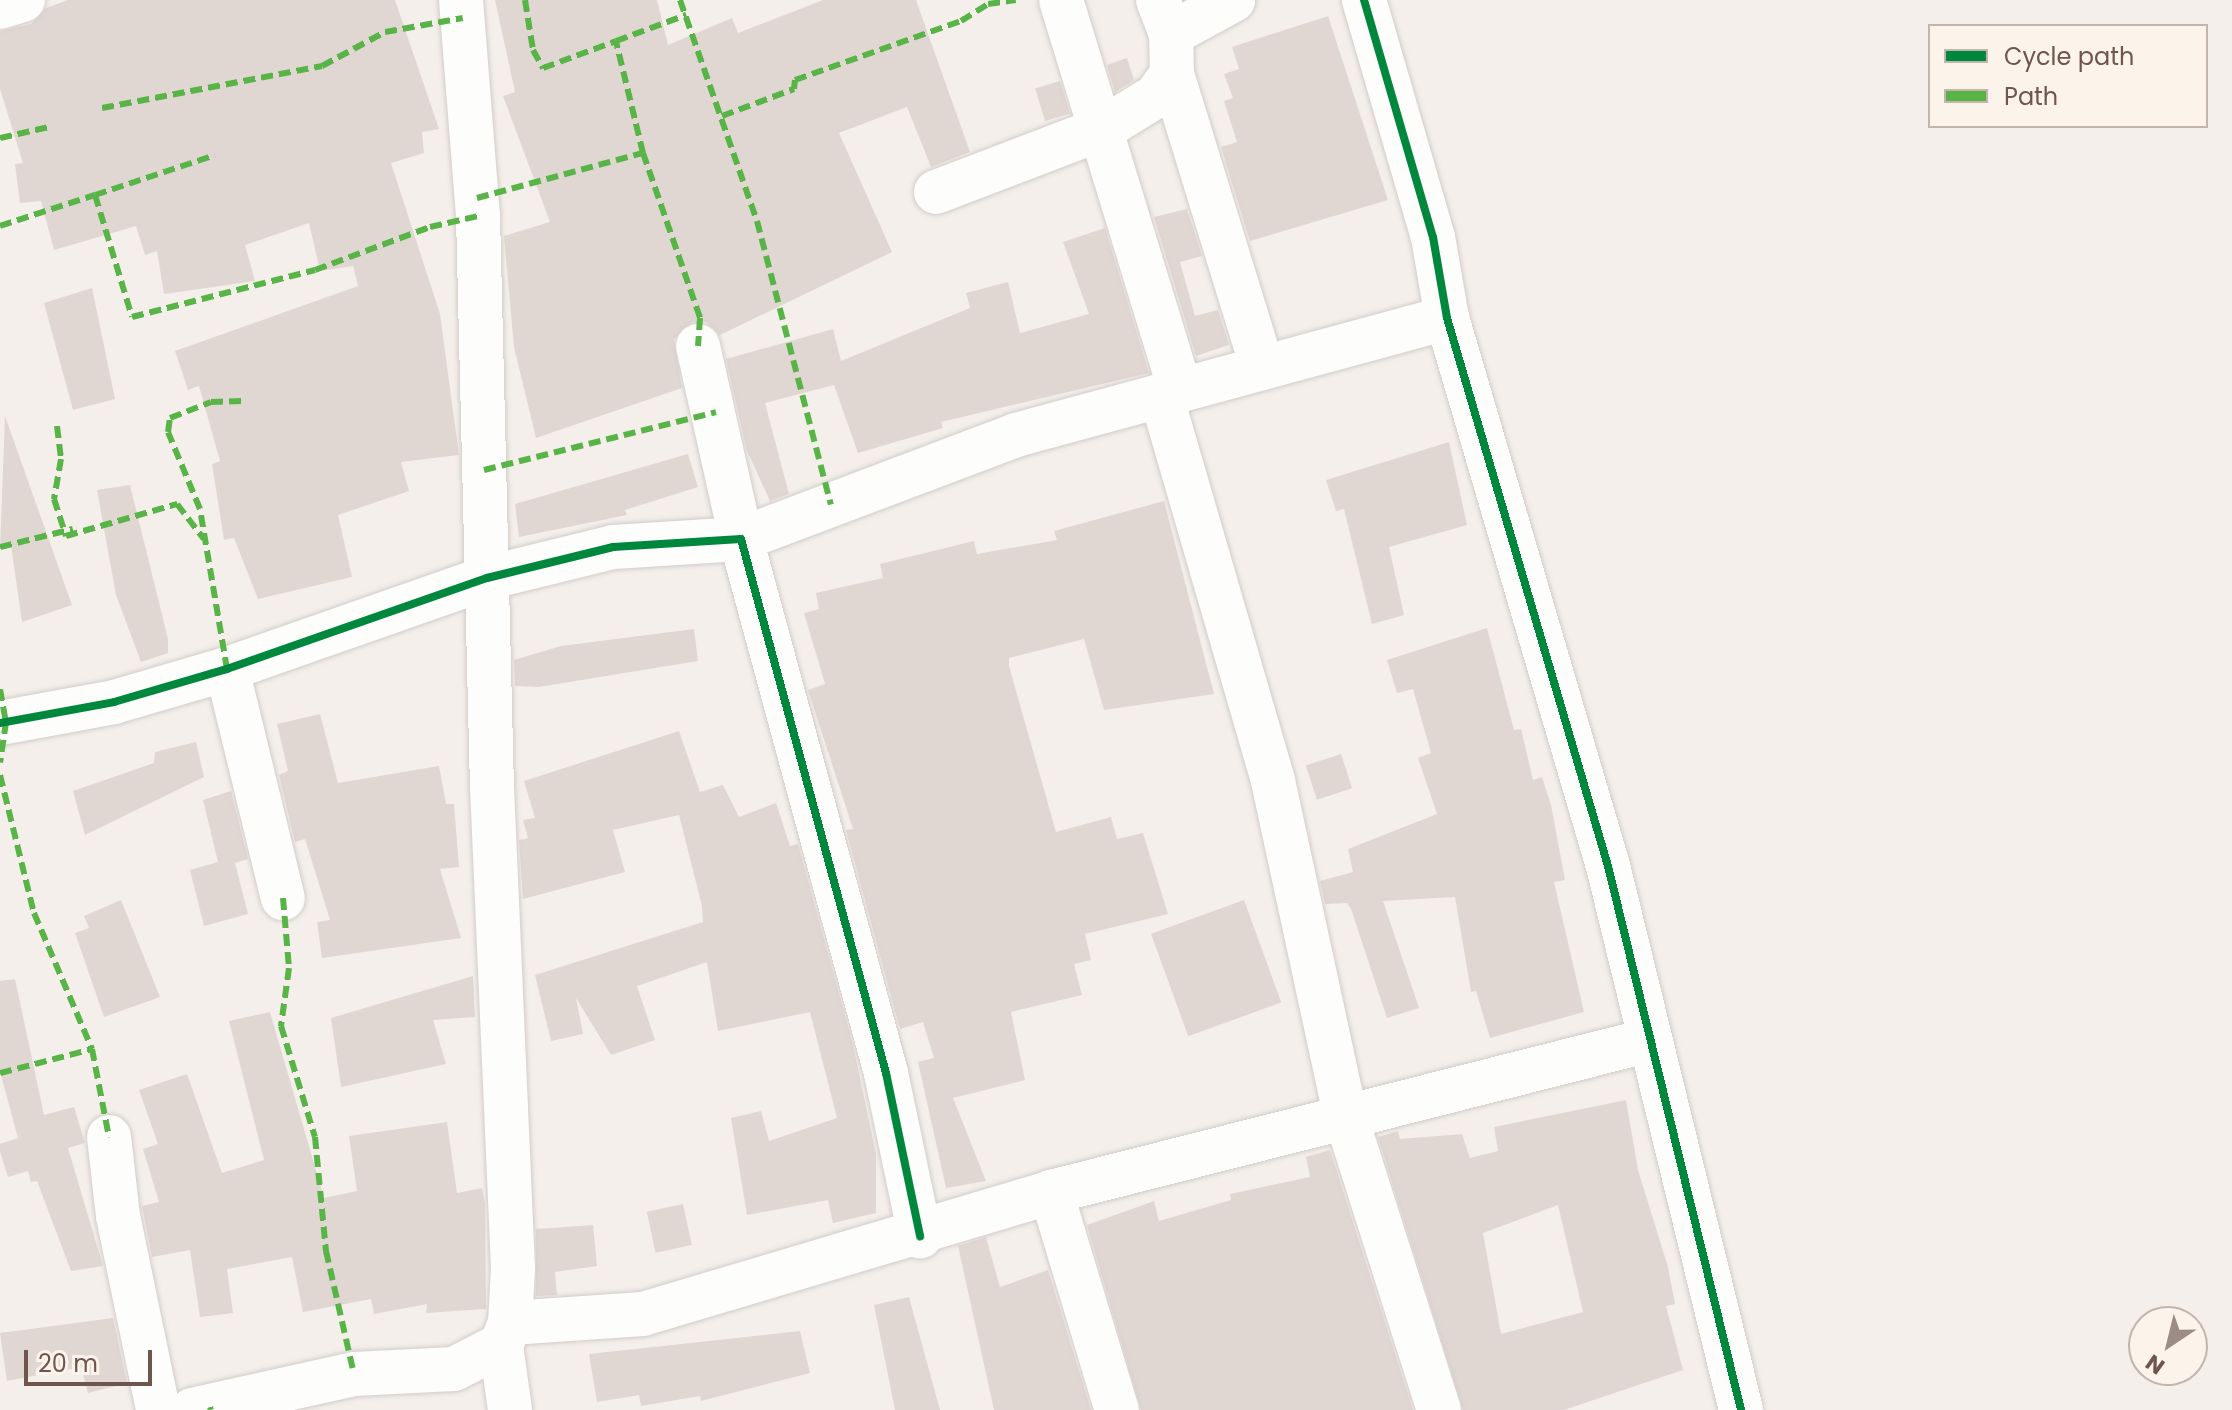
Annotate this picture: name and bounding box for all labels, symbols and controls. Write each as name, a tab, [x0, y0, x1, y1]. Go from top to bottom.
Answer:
legend	[1928, 24, 2208, 128]
text: Cycle path	[2004, 40, 2134, 73]
text: Path	[2004, 80, 2058, 113]
north arrow	[2128, 1306, 2208, 1386]
scale bar	[28, 1334, 156, 1384]
text: 20 m	[38, 1347, 98, 1380]
text: N	[2139, 1347, 2171, 1382]

